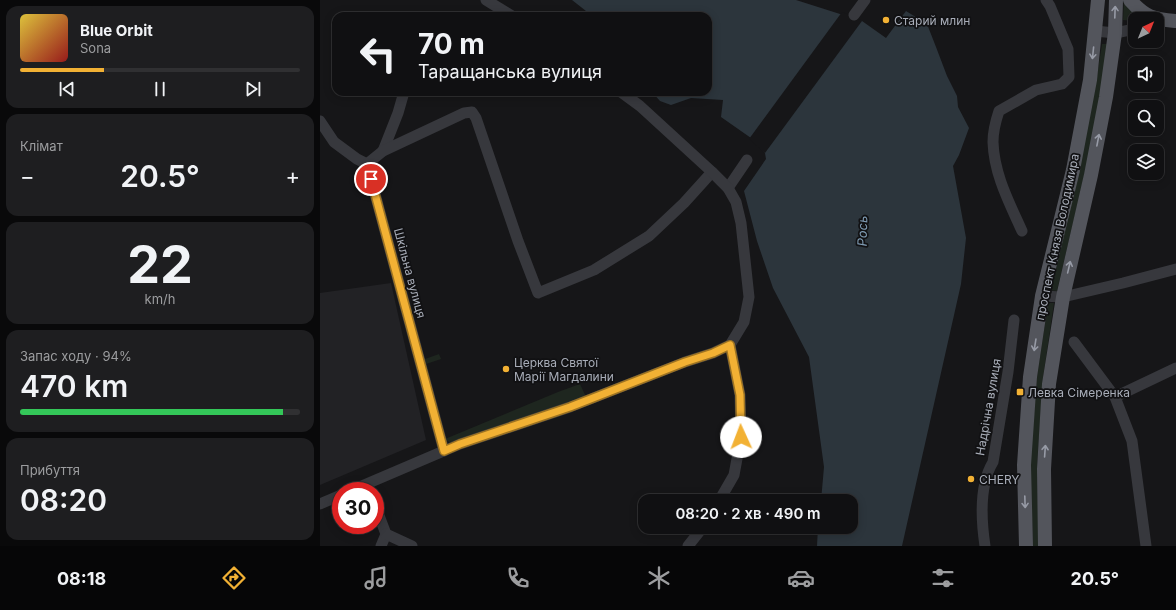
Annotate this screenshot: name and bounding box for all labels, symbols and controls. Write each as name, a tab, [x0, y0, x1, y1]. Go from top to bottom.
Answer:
one-way arrow	[1112, 5, 1119, 18]
north arrow	[1128, 12, 1164, 48]
map controls	[1128, 12, 1164, 180]
place label: Старий млин	[894, 13, 970, 28]
marker: Старий млин	[881, 15, 891, 25]
text: Blue Orbit	[80, 21, 153, 40]
text: 70 m	[418, 27, 485, 61]
icon: left	[352, 28, 404, 80]
text: Sona	[80, 40, 111, 56]
one-way arrow	[1089, 46, 1096, 59]
button: sound	[1128, 56, 1164, 92]
text: Таращанська вулиця	[418, 61, 602, 82]
icon: previous	[56, 78, 78, 100]
icon: pause	[149, 78, 171, 100]
icon: next	[242, 78, 264, 100]
button: search	[1128, 100, 1164, 136]
one-way arrow	[1094, 134, 1102, 147]
text: Клімат	[20, 138, 63, 154]
button: layers	[1128, 144, 1164, 180]
street label: проспект Князя Володимира	[1032, 152, 1082, 322]
text: 20.5°	[120, 158, 200, 194]
pin	[354, 162, 388, 196]
text: −	[20, 163, 35, 189]
text: +	[285, 163, 300, 189]
icon: arrive	[360, 168, 382, 190]
water label: Рось	[854, 215, 870, 247]
street label: Шкільна вулиця	[391, 226, 429, 320]
text: 22	[127, 233, 193, 296]
one-way arrow	[1066, 261, 1074, 274]
text: km/h	[145, 291, 175, 307]
one-way arrow	[1031, 338, 1039, 351]
text: Запас ходу · 94%	[20, 348, 132, 364]
place label: Церква Святої Марії Магдалини	[514, 355, 614, 384]
street label: Надрічна вулиця	[972, 357, 1004, 457]
marker: Церква Святої Марії Магдалини	[501, 364, 511, 374]
text: 470 km	[20, 368, 128, 404]
place label: Левка Сімеренка	[1028, 385, 1130, 400]
marker: Левка Сімеренка	[1015, 387, 1025, 397]
position arrow	[720, 416, 762, 458]
one-way arrow	[1041, 445, 1049, 458]
text: Прибуття	[20, 462, 80, 478]
place label: CHERY	[979, 472, 1019, 487]
marker: CHERY	[966, 474, 976, 484]
text: 08:20	[20, 482, 107, 518]
speed limit sign: 30	[332, 482, 384, 534]
one-way arrow	[1021, 495, 1029, 508]
text: 08:20 · 2 хв · 490 m	[675, 504, 821, 523]
icon: directions	[220, 564, 248, 592]
icon: music	[362, 564, 390, 592]
icon: phone	[504, 564, 532, 592]
icon: climate	[645, 564, 673, 592]
icon: car	[787, 564, 815, 592]
icon: filters	[929, 564, 957, 592]
text: 08:18	[57, 568, 106, 589]
text: 20.5°	[1071, 568, 1119, 589]

